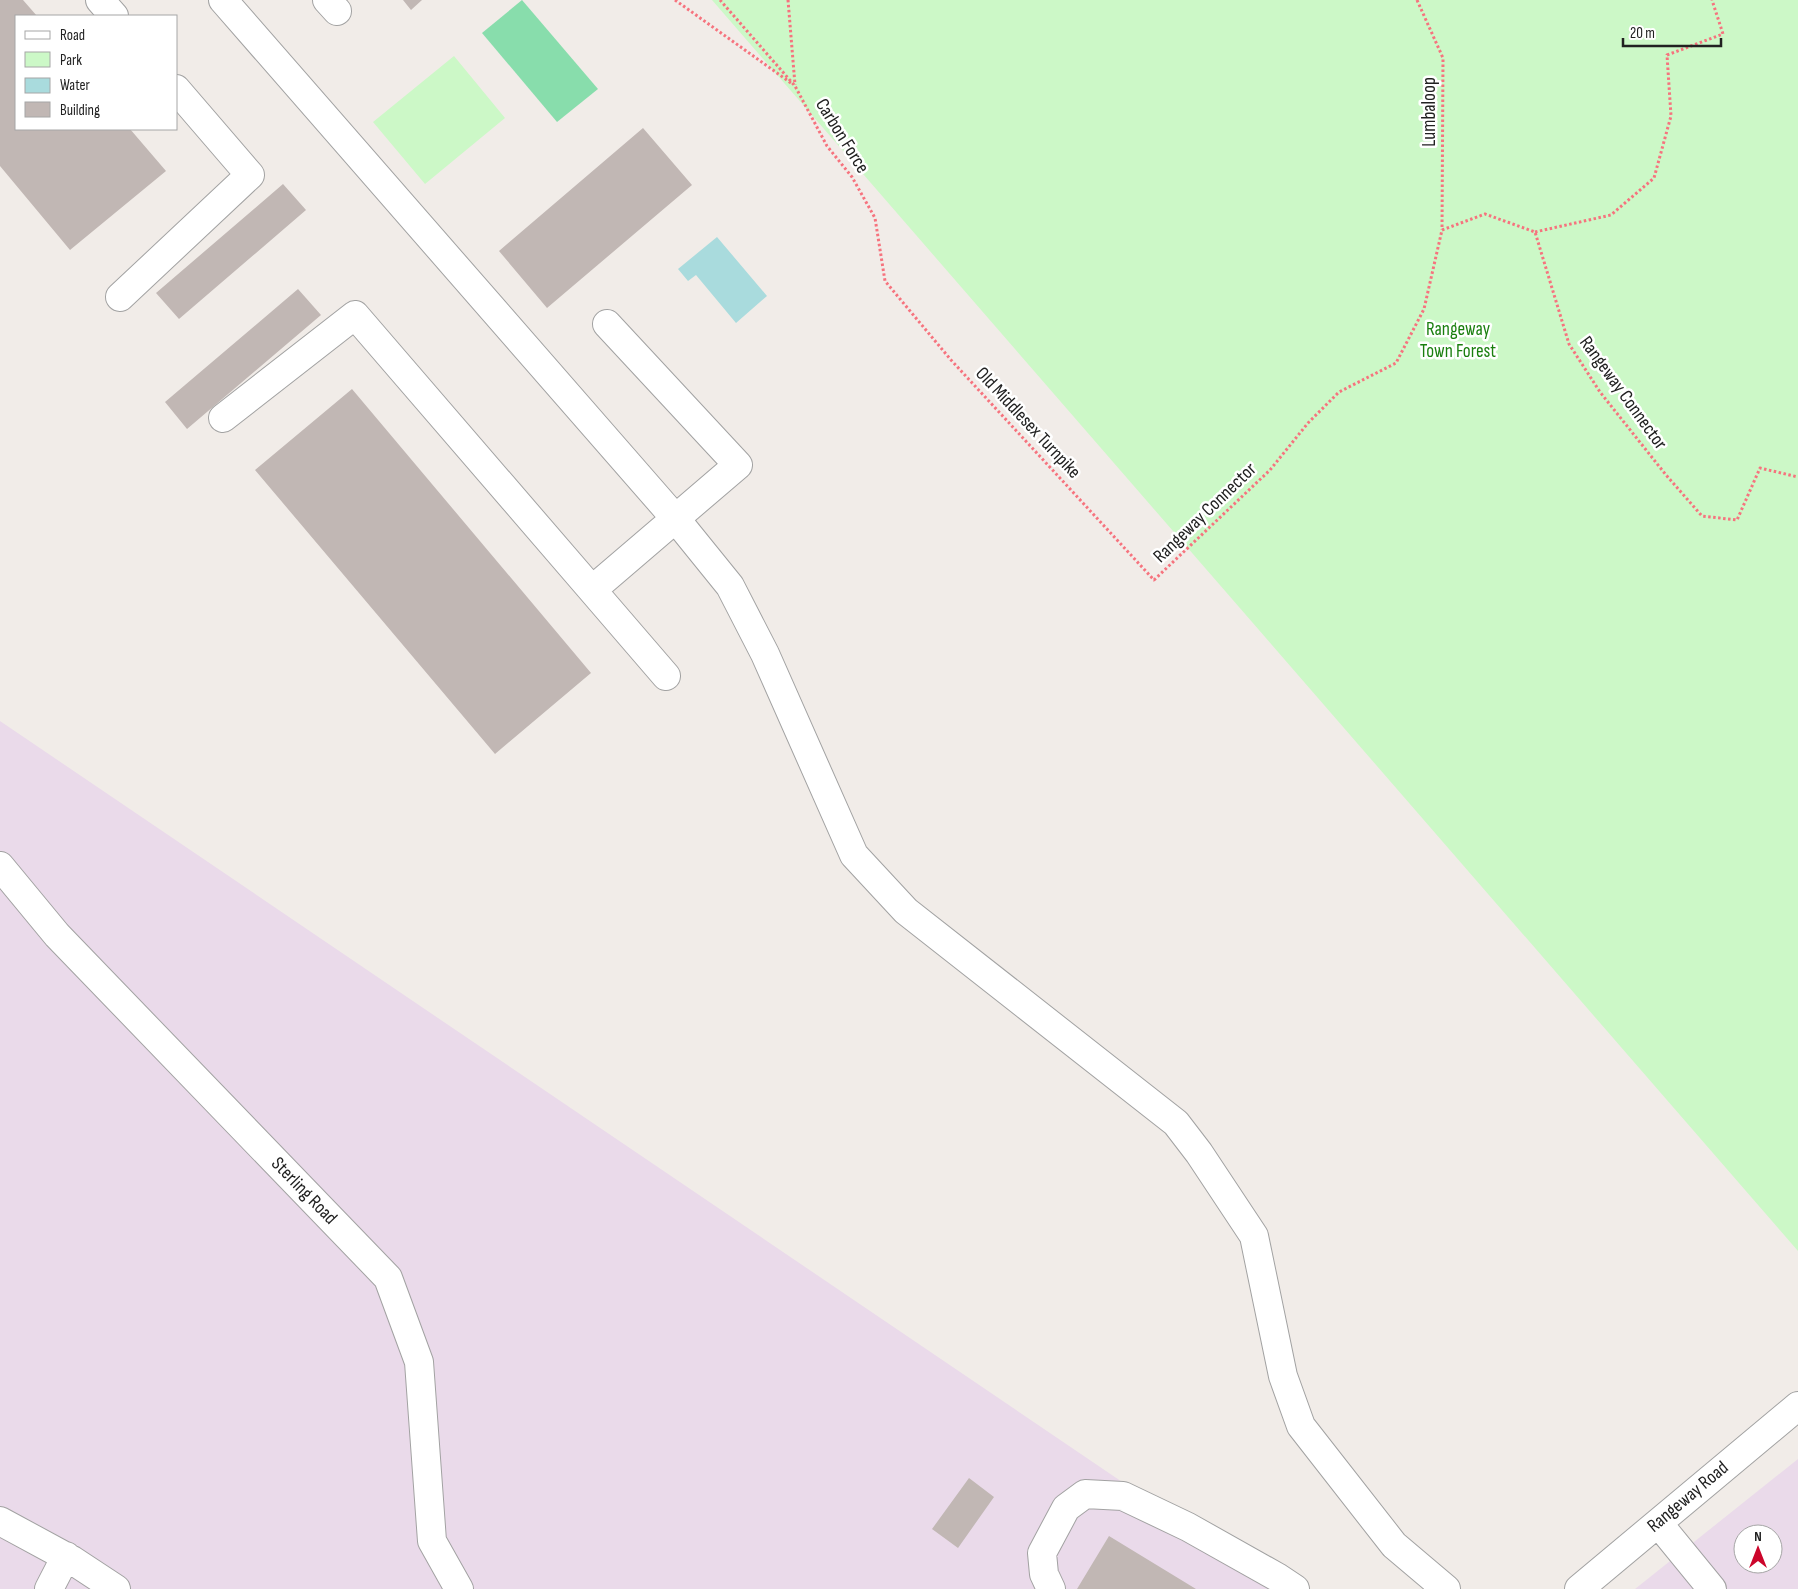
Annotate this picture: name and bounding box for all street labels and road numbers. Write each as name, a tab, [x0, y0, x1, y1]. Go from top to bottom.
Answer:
street label: Lumbaloop	[1418, 77, 1441, 147]
street label: Carbon Force	[810, 94, 874, 178]
street label: Rangeway Connector	[1574, 332, 1672, 455]
street label: Old Middlesex Turnpike	[970, 362, 1086, 484]
street label: Rangeway Connector	[1149, 458, 1262, 568]
street label: Sterling Road	[266, 1153, 342, 1229]
street label: Rangeway Road	[1643, 1456, 1733, 1538]

